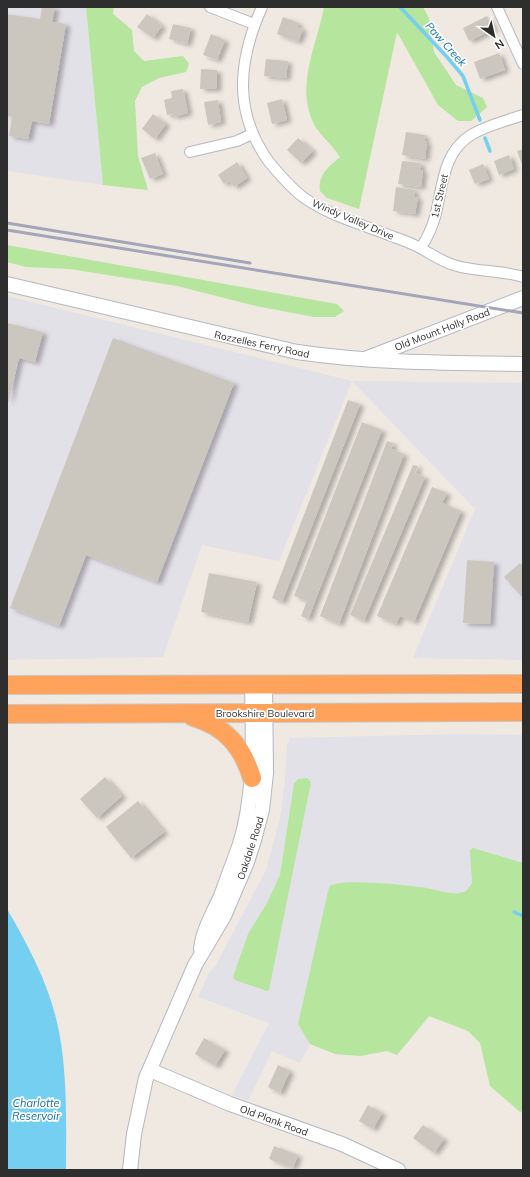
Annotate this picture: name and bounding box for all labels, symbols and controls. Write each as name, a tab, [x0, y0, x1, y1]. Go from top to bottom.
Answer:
north arrow	[474, 16, 514, 56]
water label: Paw Creek	[422, 19, 470, 69]
text: N	[492, 36, 507, 52]
street label: 1st Street	[428, 172, 451, 219]
street label: Windy Valley Drive	[310, 196, 396, 243]
street label: Old Mount Holly Road	[393, 305, 492, 354]
street label: Rozzelles Ferry Road	[213, 328, 311, 361]
street label: Brookshire Boulevard	[216, 707, 314, 720]
street label: Oakdale Road	[234, 815, 267, 881]
water label: Charlotte Reservoir	[12, 1096, 61, 1123]
street label: Old Plank Road	[238, 1102, 310, 1139]

